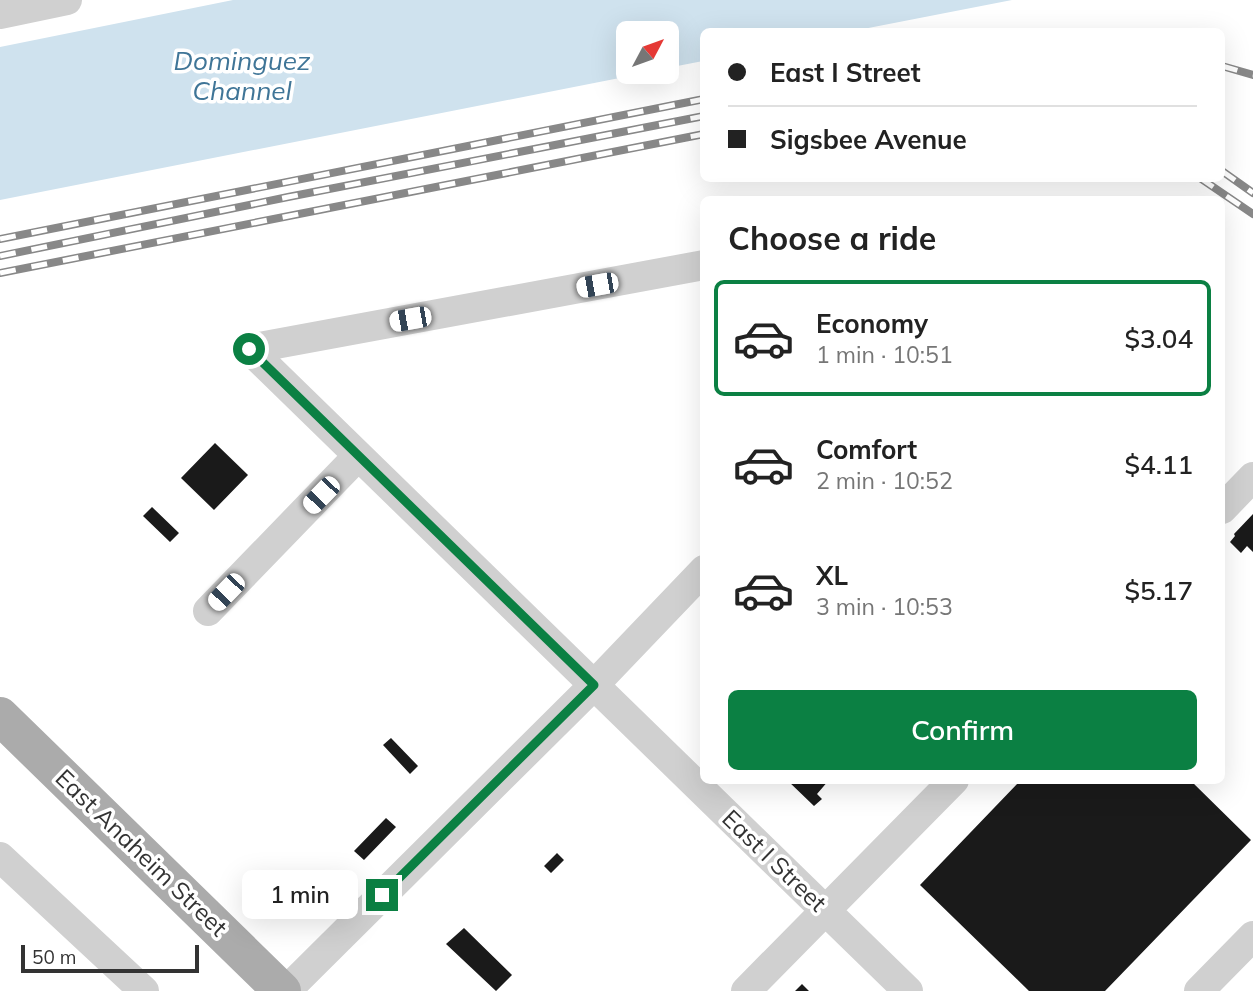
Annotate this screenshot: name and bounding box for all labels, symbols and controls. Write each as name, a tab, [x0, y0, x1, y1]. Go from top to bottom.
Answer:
north arrow	[616, 21, 679, 84]
map controls	[616, 21, 679, 84]
water label: Dominguez Channel	[174, 44, 311, 107]
text: East I Street	[770, 56, 921, 89]
text: Sigsbee Avenue	[770, 123, 967, 156]
text: Choose a ride	[728, 218, 936, 258]
car	[575, 271, 620, 299]
car	[388, 305, 433, 333]
icon: car	[732, 307, 795, 370]
text: Economy	[816, 307, 928, 340]
text: $3.04	[1124, 322, 1193, 355]
route start	[233, 333, 265, 365]
text: 1 min · 10:51	[816, 340, 953, 369]
icon: car	[732, 433, 795, 496]
text: Comfort	[816, 433, 917, 466]
text: $4.11	[1124, 448, 1193, 481]
text: 2 min · 10:52	[816, 466, 953, 495]
car	[299, 473, 344, 517]
icon: car	[732, 559, 795, 622]
text: XL	[816, 559, 848, 592]
car	[204, 570, 249, 614]
text: $5.17	[1124, 574, 1193, 607]
text: 3 min · 10:53	[816, 592, 953, 621]
button: Confirm	[728, 690, 1197, 770]
street label: East Anaheim Street	[49, 763, 234, 942]
street label: East I Street	[716, 803, 833, 917]
callout: 1 min	[242, 870, 358, 920]
route end	[366, 879, 398, 911]
text: 1 min	[270, 880, 330, 909]
scale bar	[21, 942, 200, 974]
text: 50 m	[32, 945, 76, 969]

